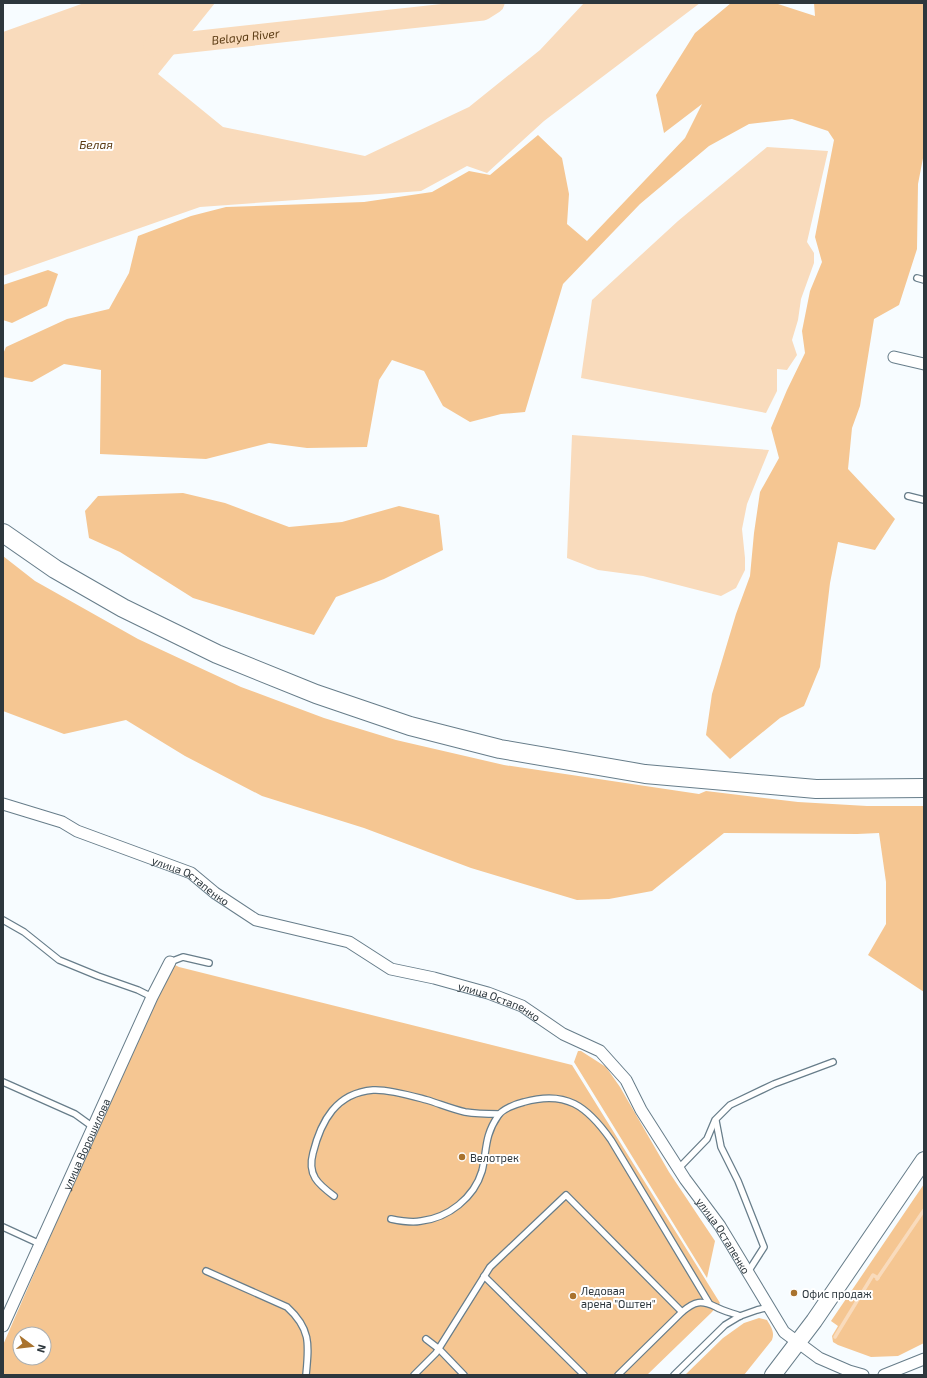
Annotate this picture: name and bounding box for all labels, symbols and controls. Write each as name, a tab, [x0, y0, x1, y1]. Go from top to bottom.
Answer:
water label: Belaya River	[211, 25, 280, 47]
water label: Белая	[79, 137, 113, 151]
street label: улица Остапенко	[150, 853, 232, 907]
street label: улица Остапенко	[457, 979, 543, 1023]
street label: улица Ворошилова	[59, 1096, 112, 1192]
place label: Велотрек	[470, 1151, 519, 1164]
marker: Велотрек	[457, 1152, 467, 1162]
street label: улица Остапенко	[693, 1195, 753, 1276]
place label: Ледовая арена "Оштен"	[581, 1284, 656, 1310]
place label: Офис продаж	[802, 1287, 872, 1300]
marker: Офис продаж	[789, 1288, 799, 1298]
marker: Ледовая арена "Оштен"	[568, 1291, 578, 1301]
north arrow	[12, 1326, 52, 1366]
text: N	[35, 1343, 49, 1354]

